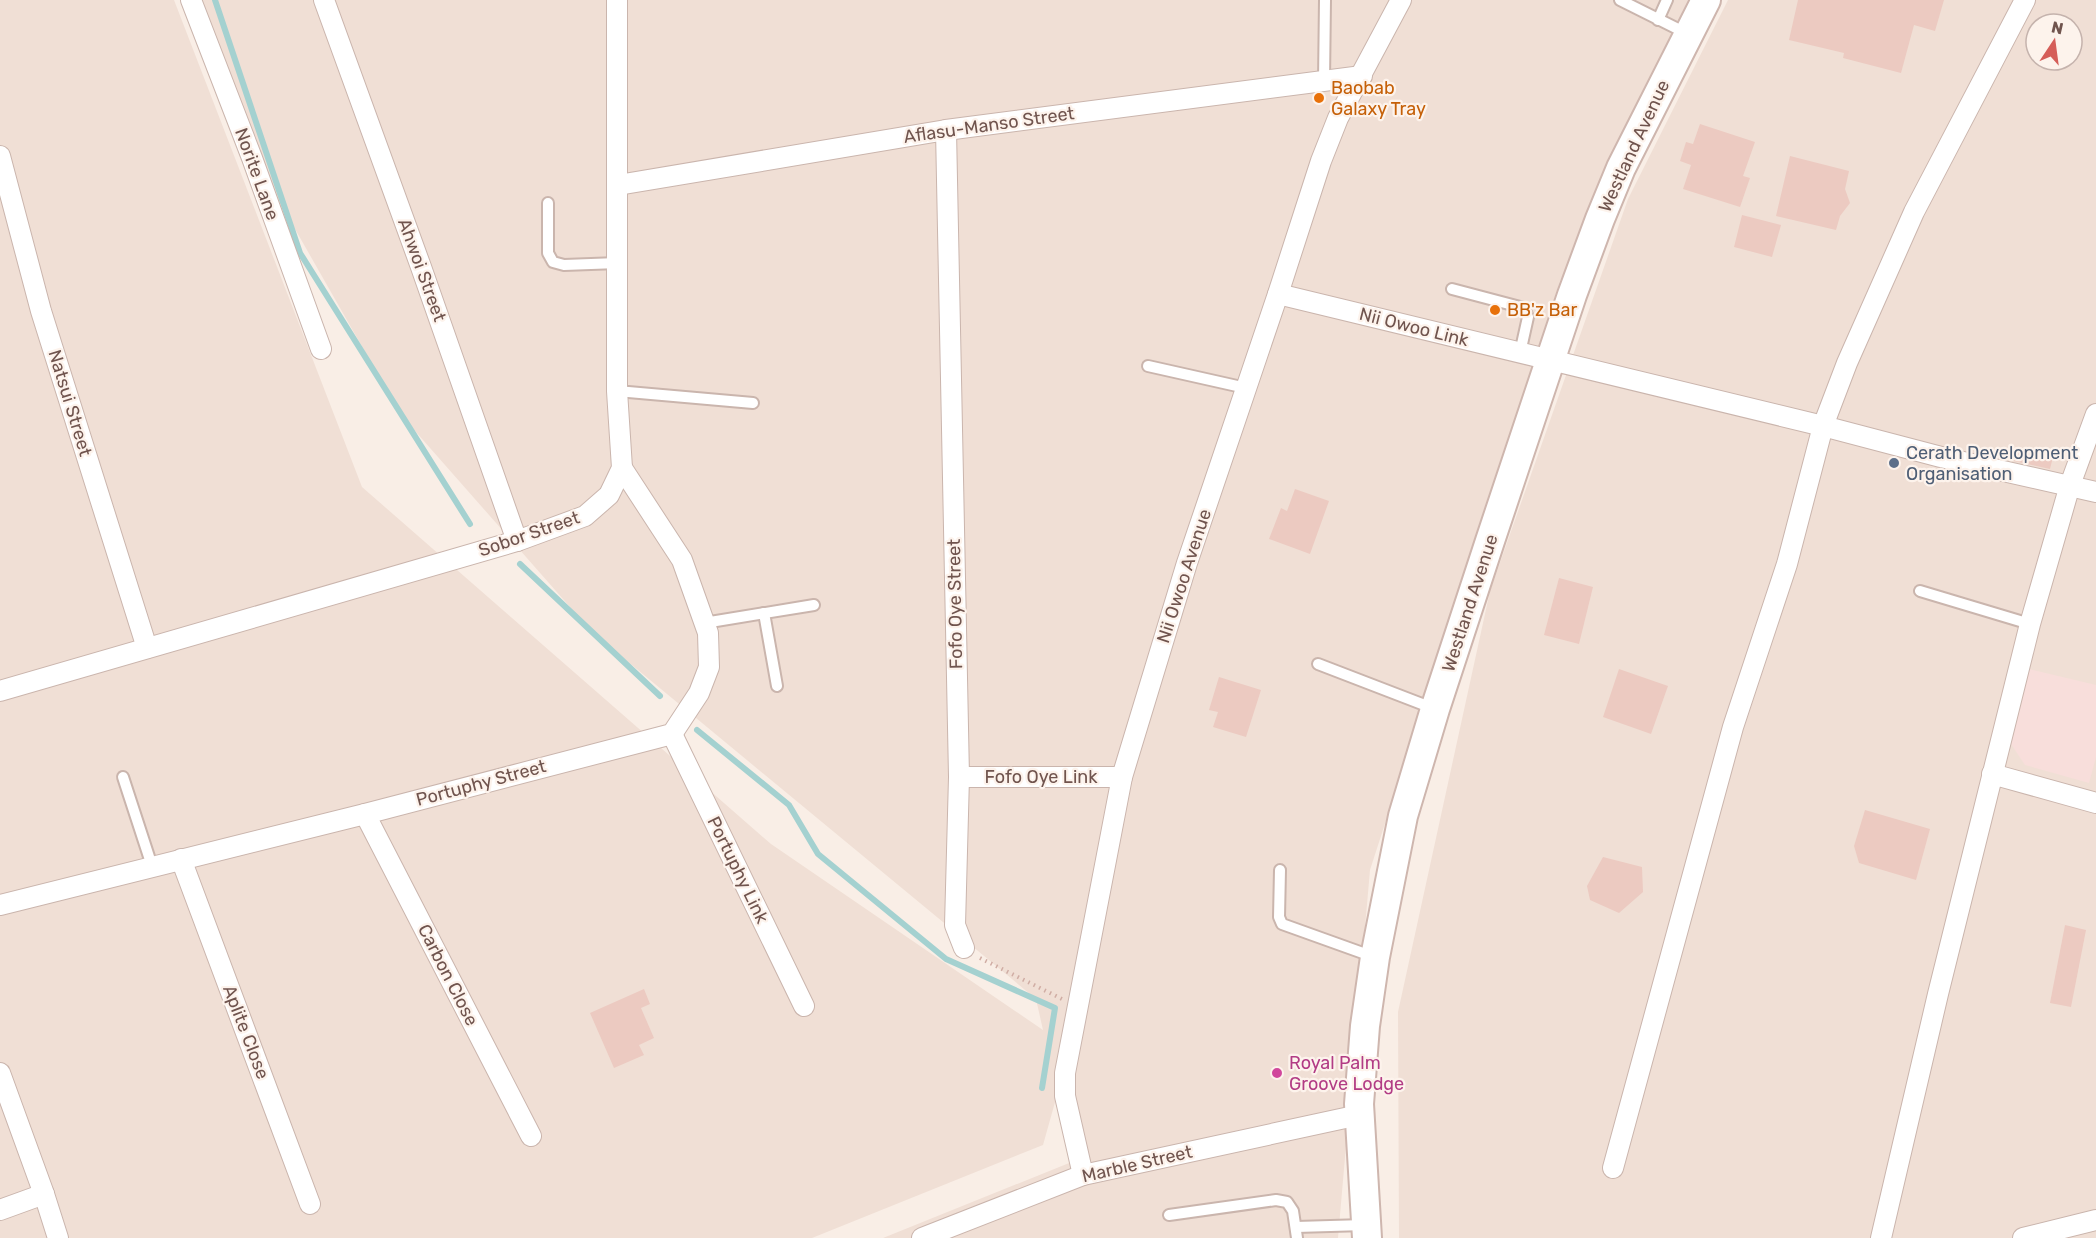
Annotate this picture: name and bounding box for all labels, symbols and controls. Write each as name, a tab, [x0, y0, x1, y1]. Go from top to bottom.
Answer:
north arrow	[2024, 12, 2084, 72]
text: N	[2050, 17, 2065, 38]
street label: Westland Avenue	[1594, 76, 1674, 216]
place label: Baobab Galaxy Tray	[1331, 77, 1426, 120]
marker: Baobab Galaxy Tray	[1312, 91, 1326, 105]
street label: Aflasu-Manso Street	[902, 102, 1076, 148]
street label: Norite Lane	[230, 125, 284, 223]
street label: Ahwoi Street	[393, 215, 451, 325]
place label: BB'z Bar	[1507, 299, 1578, 321]
street label: Nii Owoo Link	[1357, 303, 1472, 351]
marker: BB'z Bar	[1488, 303, 1502, 317]
street label: Natsui Street	[43, 347, 97, 459]
place label: Cerath Development Organisation	[1906, 442, 2078, 485]
marker: Cerath Development Organisation	[1887, 456, 1901, 470]
street label: Sobor Street	[476, 506, 582, 562]
street label: Nii Owoo Avenue	[1152, 506, 1216, 646]
street label: Westland Avenue	[1437, 531, 1503, 675]
street label: Fofo Oye Street	[943, 539, 967, 669]
street label: Portuphy Street	[414, 755, 548, 811]
street label: Fofo Oye Link	[985, 766, 1098, 788]
street label: Portuphy Link	[703, 813, 774, 928]
street label: Carbon Close	[413, 921, 483, 1029]
street label: Aplite Close	[218, 982, 274, 1082]
place label: Royal Palm Groove Lodge	[1289, 1052, 1404, 1095]
marker: Royal Palm Groove Lodge	[1270, 1066, 1284, 1080]
street label: Marble Street	[1080, 1141, 1194, 1187]

